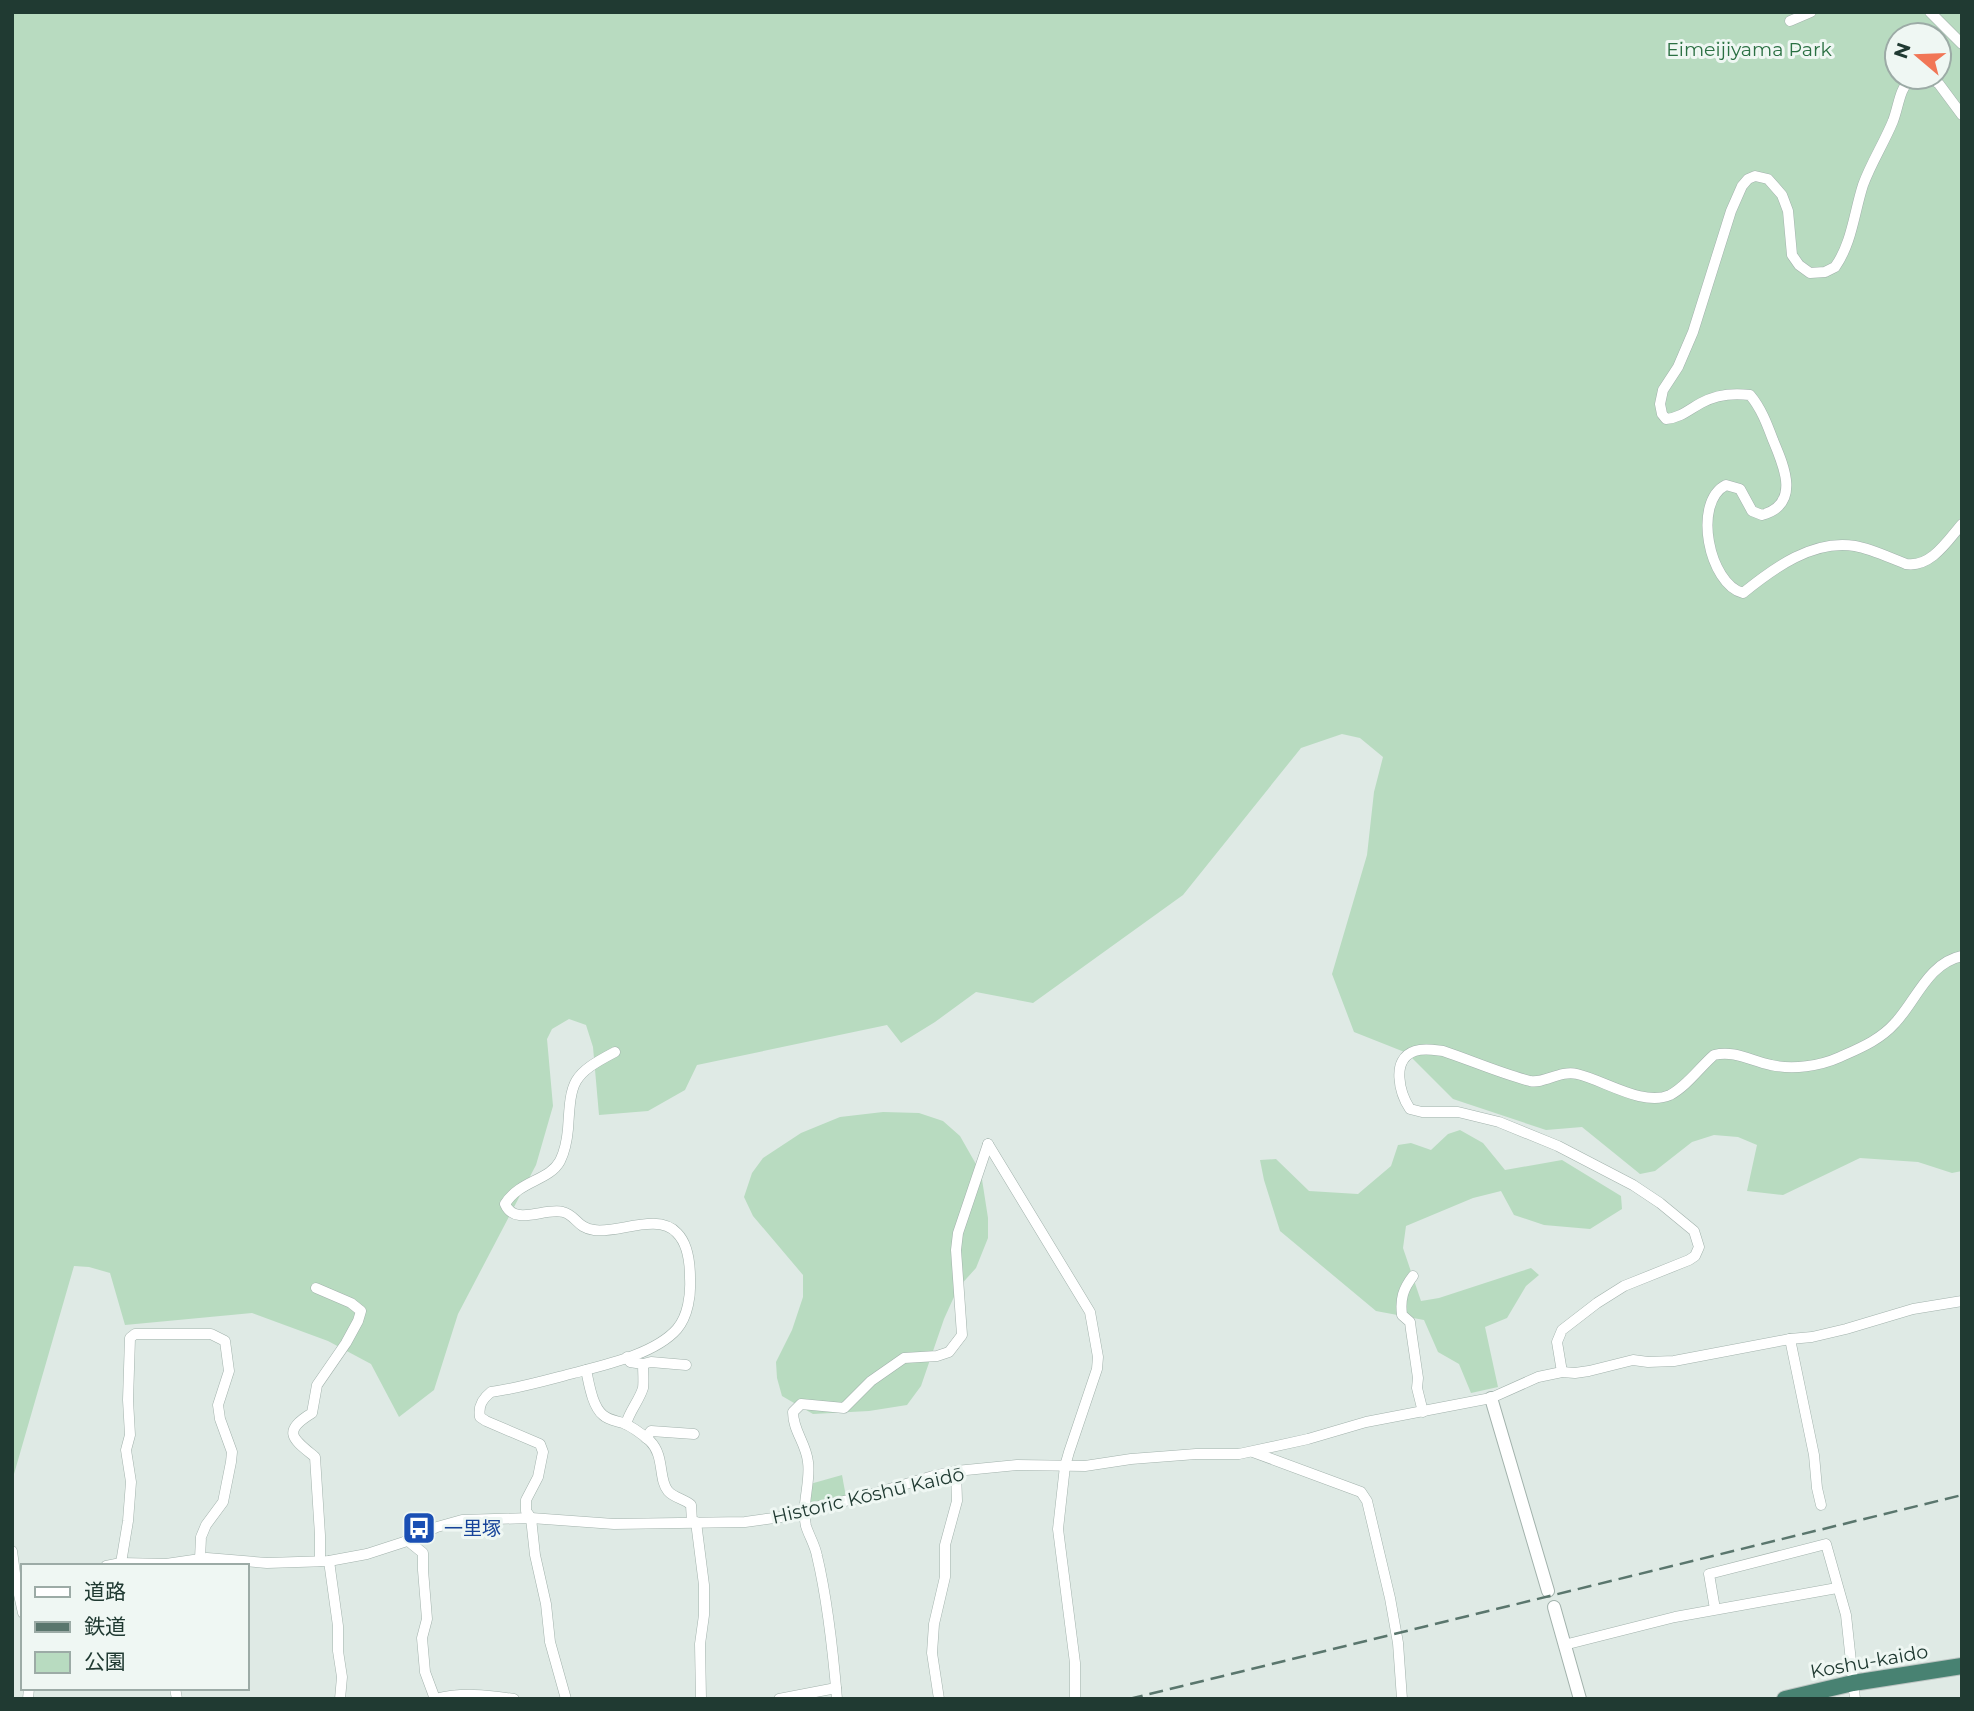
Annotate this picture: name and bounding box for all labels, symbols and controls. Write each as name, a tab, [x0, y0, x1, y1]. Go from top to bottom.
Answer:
north arrow	[1883, 21, 1953, 91]
park label: Eimeijiyama Park	[1666, 38, 1832, 61]
text: N	[1889, 40, 1916, 62]
street label: Historic Kōshū Kaidō	[770, 1462, 967, 1529]
bus stop icon: 一里塚	[400, 1509, 438, 1547]
place label: 一里塚	[444, 1517, 501, 1540]
legend	[21, 1564, 248, 1690]
text: 道路	[84, 1579, 126, 1604]
text: 鉄道	[84, 1614, 126, 1639]
street label: Koshu-kaido	[1808, 1640, 1930, 1683]
text: 公園	[84, 1649, 126, 1674]

